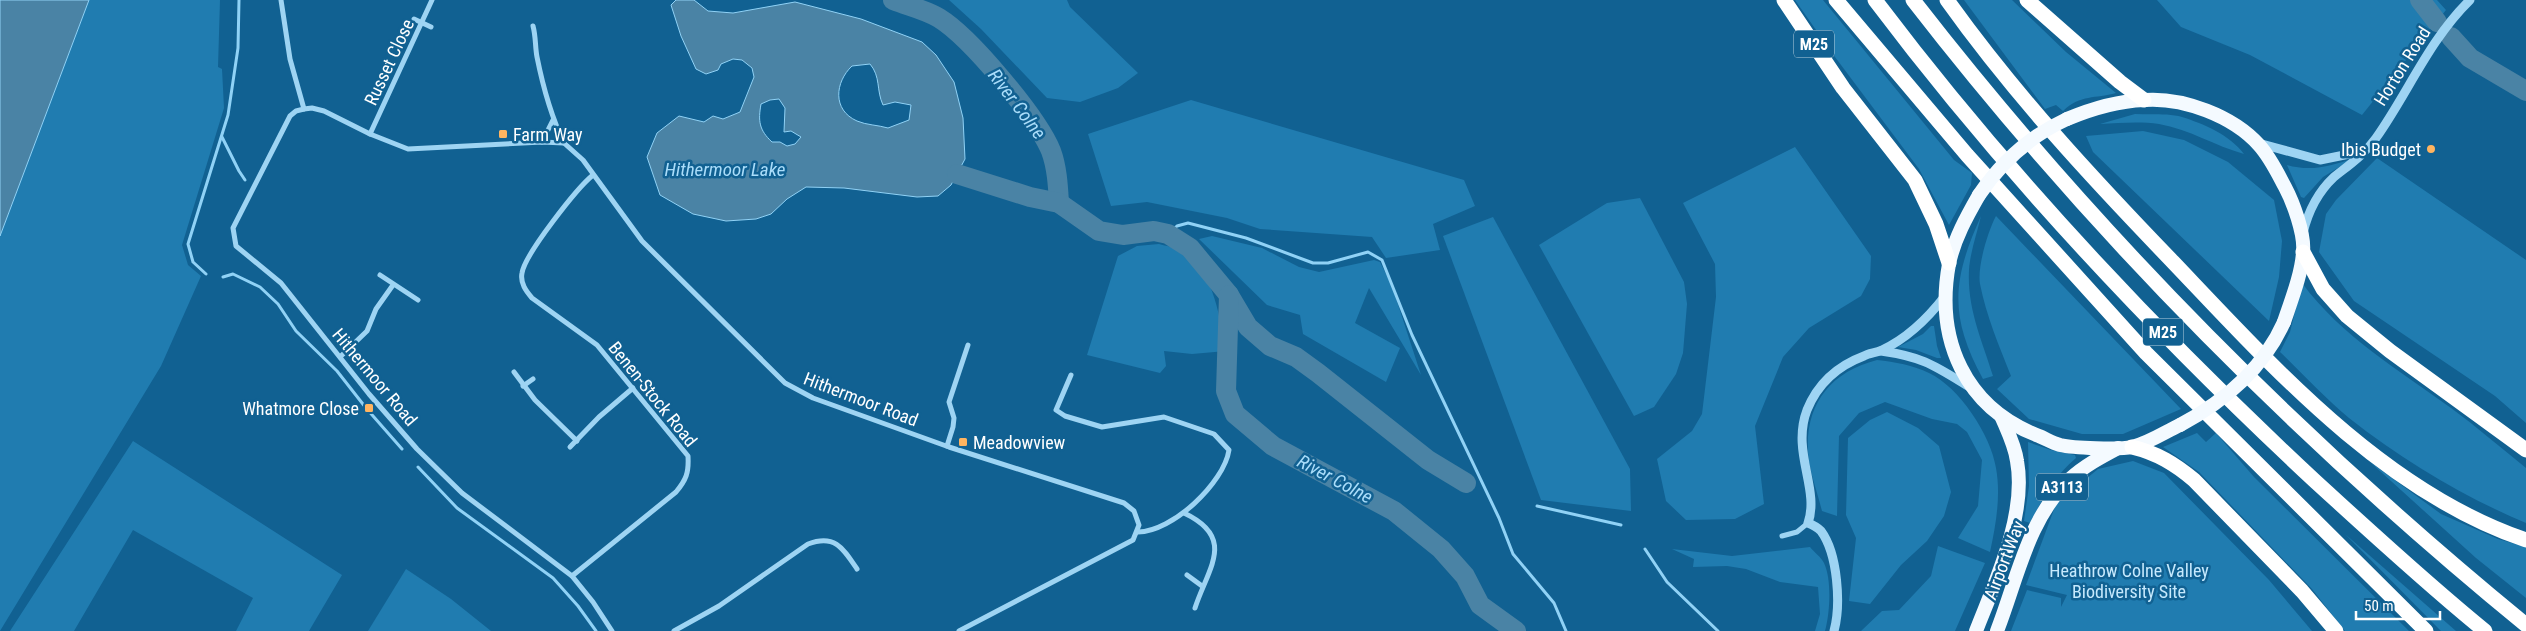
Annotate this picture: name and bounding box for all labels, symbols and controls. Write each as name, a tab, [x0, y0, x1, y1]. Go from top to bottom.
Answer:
street label: Russet Close	[360, 16, 418, 108]
street label: Horton Road	[2369, 23, 2435, 109]
road number: M25	[1794, 31, 1834, 58]
water label: River Colne	[983, 64, 1051, 144]
place label: Farm Way	[513, 124, 583, 145]
marker: Farm Way	[497, 128, 509, 140]
place label: Ibis Budget	[2341, 139, 2421, 160]
marker: Ibis Budget	[2425, 143, 2437, 155]
water label: Hithermoor Lake	[665, 158, 785, 181]
road number: M25	[2143, 318, 2183, 346]
street label: Hithermoor Road	[328, 324, 422, 430]
street label: Benen-Stock Road	[604, 337, 702, 451]
street label: Hithermoor Road	[801, 368, 921, 430]
place label: Whatmore Close	[242, 398, 359, 419]
marker: Whatmore Close	[363, 402, 375, 414]
place label: Meadowview	[973, 432, 1066, 453]
marker: Meadowview	[957, 436, 969, 448]
water label: River Colne	[1293, 450, 1377, 508]
road number: A3113	[2036, 474, 2088, 501]
street label: Airport Way	[1979, 517, 2029, 602]
park label: Heathrow Colne Valley Biodiversity Site	[2049, 560, 2209, 602]
scale bar	[2356, 588, 2440, 620]
text: 50 m	[2364, 597, 2394, 615]

